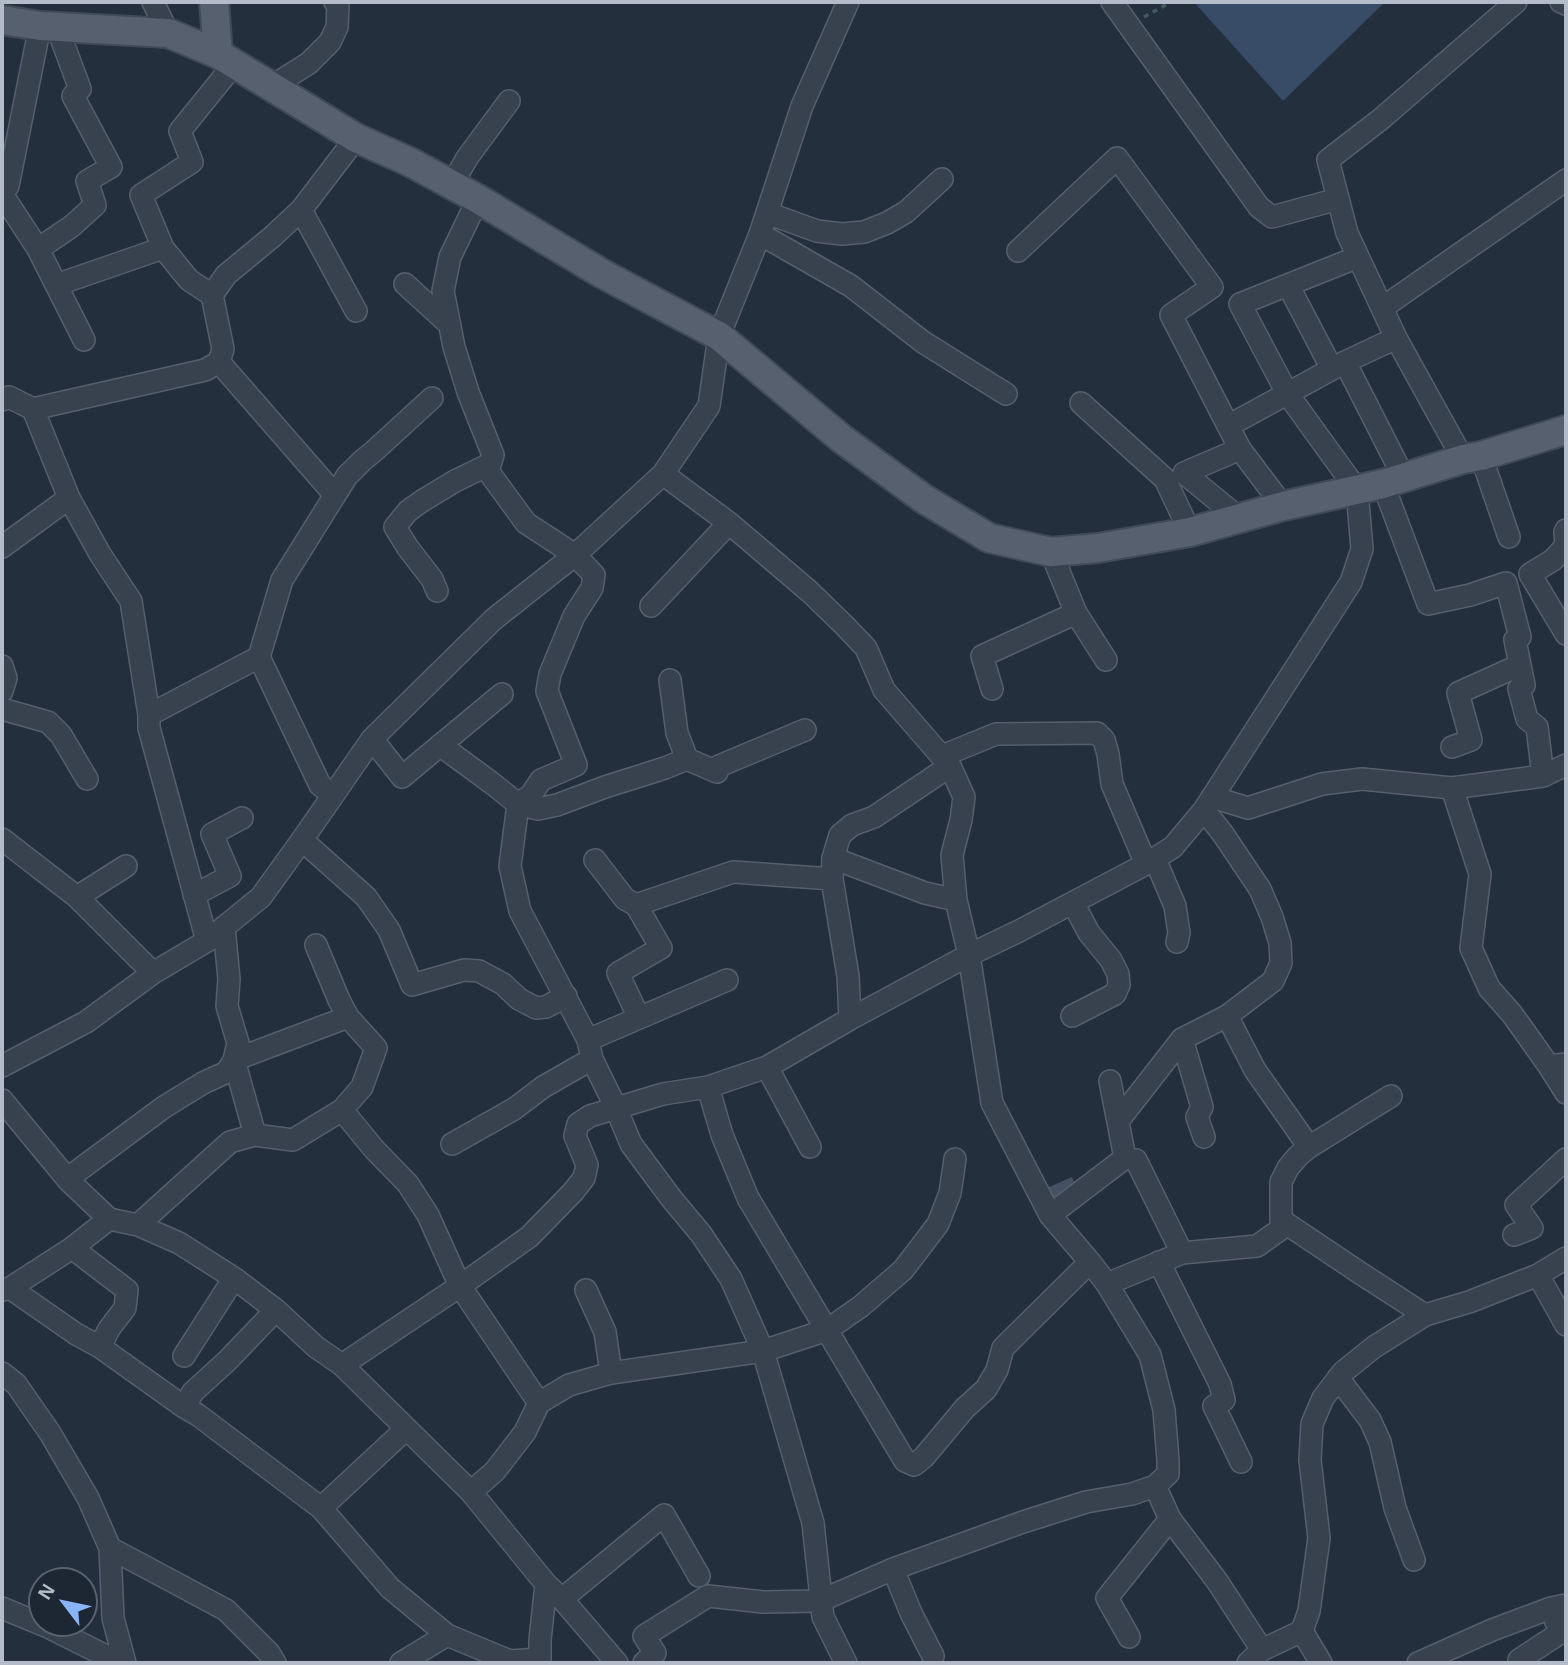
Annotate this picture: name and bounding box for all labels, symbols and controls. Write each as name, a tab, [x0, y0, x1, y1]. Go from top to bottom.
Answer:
north arrow	[28, 1567, 98, 1637]
text: N	[34, 1580, 59, 1603]

